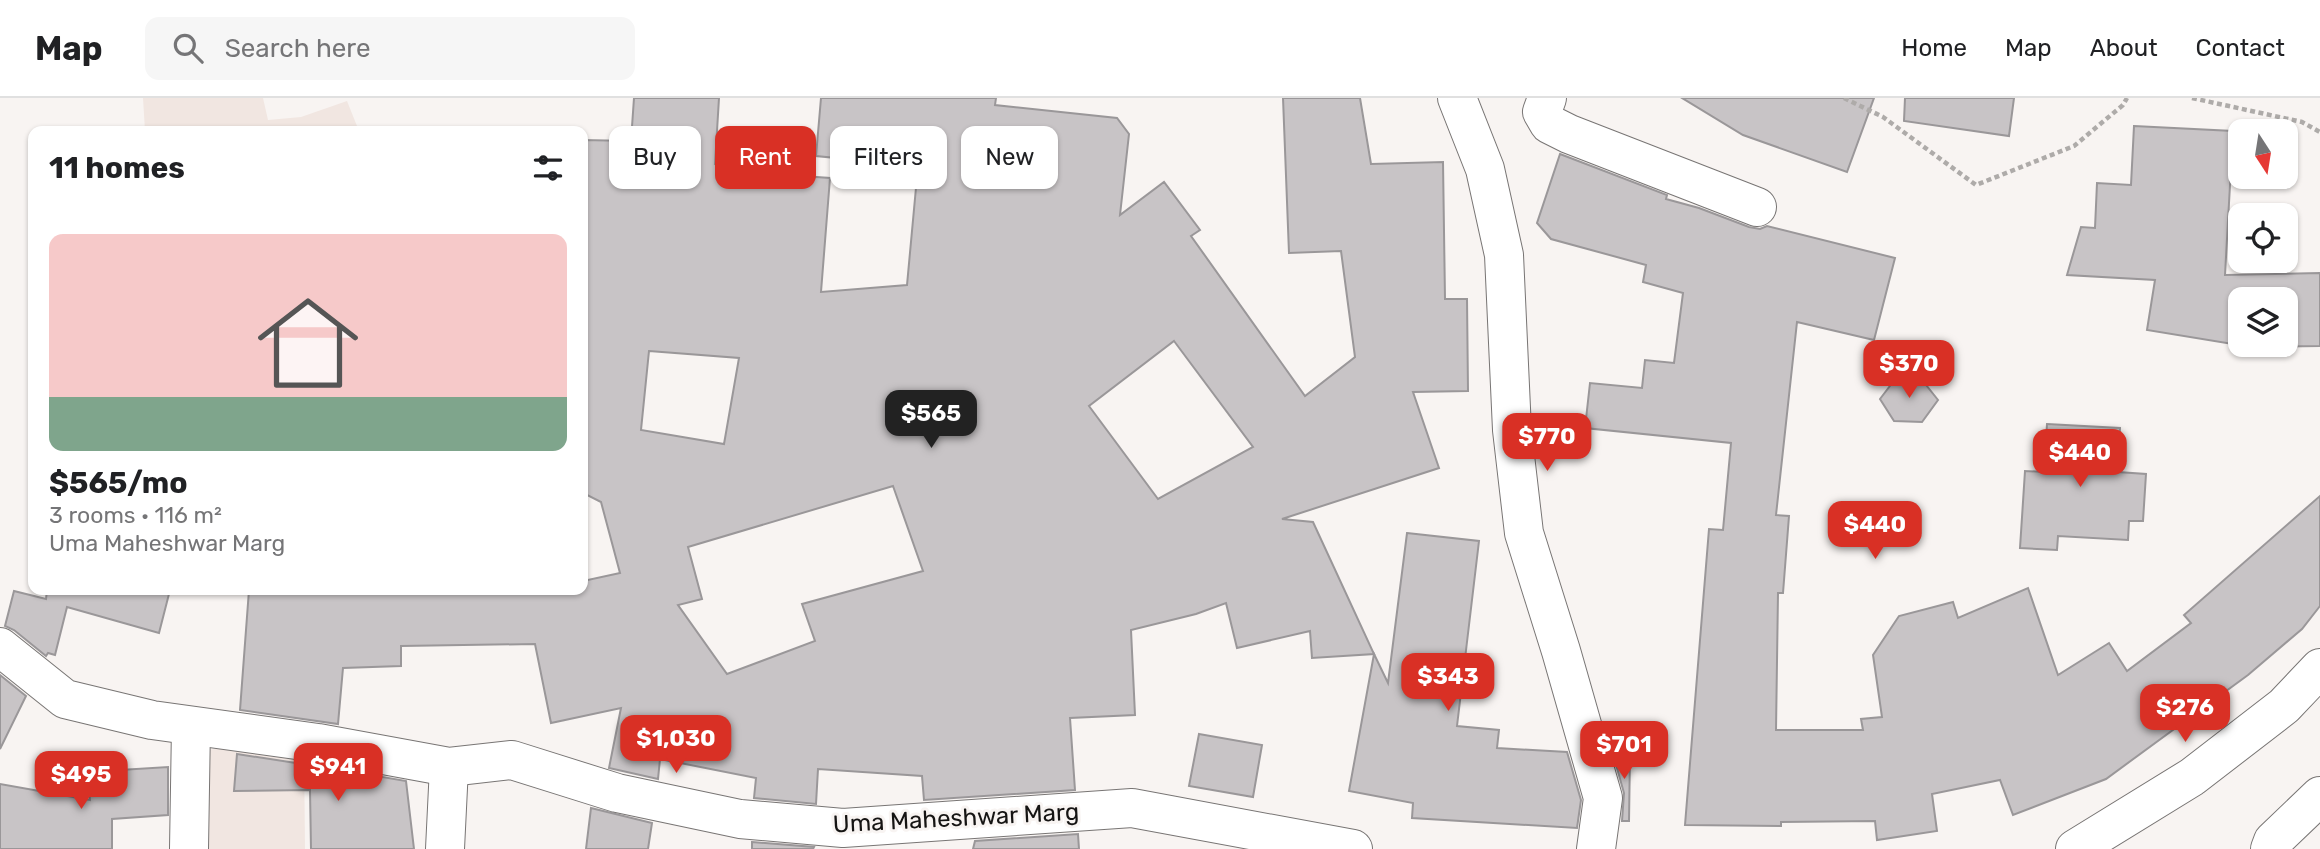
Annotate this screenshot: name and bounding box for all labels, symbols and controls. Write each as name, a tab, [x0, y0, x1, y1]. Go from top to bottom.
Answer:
search box	[145, 17, 635, 80]
text: Map	[35, 29, 103, 68]
icon: search	[169, 29, 207, 67]
text: Search here	[225, 33, 370, 64]
text: Home	[1901, 34, 1967, 62]
text: Map	[2005, 34, 2052, 62]
text: About	[2090, 34, 2158, 62]
text: Contact	[2196, 34, 2285, 62]
north arrow	[2228, 119, 2298, 189]
map controls	[2228, 119, 2298, 357]
chip: Buy	[609, 126, 701, 189]
chip: Rent	[715, 126, 816, 189]
chip: Filters	[830, 126, 947, 189]
chip: New	[961, 126, 1058, 189]
icon: filters	[529, 149, 567, 187]
text: 11 homes	[49, 150, 185, 186]
button: locate	[2228, 203, 2298, 273]
icon: home	[245, 280, 371, 406]
button: layers	[2228, 287, 2298, 357]
pin: $370	[1868, 341, 1950, 400]
text: $370	[1879, 349, 1939, 377]
pin: $565	[890, 390, 972, 450]
text: $565	[901, 399, 961, 427]
pin: $770	[1506, 414, 1588, 473]
text: $770	[1518, 422, 1576, 450]
pin: $440	[2039, 430, 2121, 489]
text: $440	[2049, 438, 2111, 466]
text: $565/mo	[49, 465, 188, 501]
text: 3 rooms · 116 m²	[49, 501, 222, 529]
pin: $440	[1834, 502, 1916, 561]
text: $440	[1844, 510, 1906, 538]
text: Uma Maheshwar Marg	[49, 529, 285, 557]
pin: $343	[1407, 654, 1489, 713]
text: $343	[1417, 662, 1479, 690]
pin: $276	[2144, 684, 2226, 744]
text: $276	[2156, 693, 2214, 721]
pin: $1,030	[619, 716, 733, 775]
pin: $701	[1583, 722, 1665, 781]
text: $1,030	[636, 724, 716, 752]
text: $701	[1596, 730, 1652, 758]
pin: $941	[297, 744, 379, 803]
pin: $495	[40, 752, 122, 811]
text: $941	[310, 752, 366, 780]
text: $495	[51, 760, 111, 788]
street label: Uma Maheshwar Marg	[832, 798, 1080, 838]

